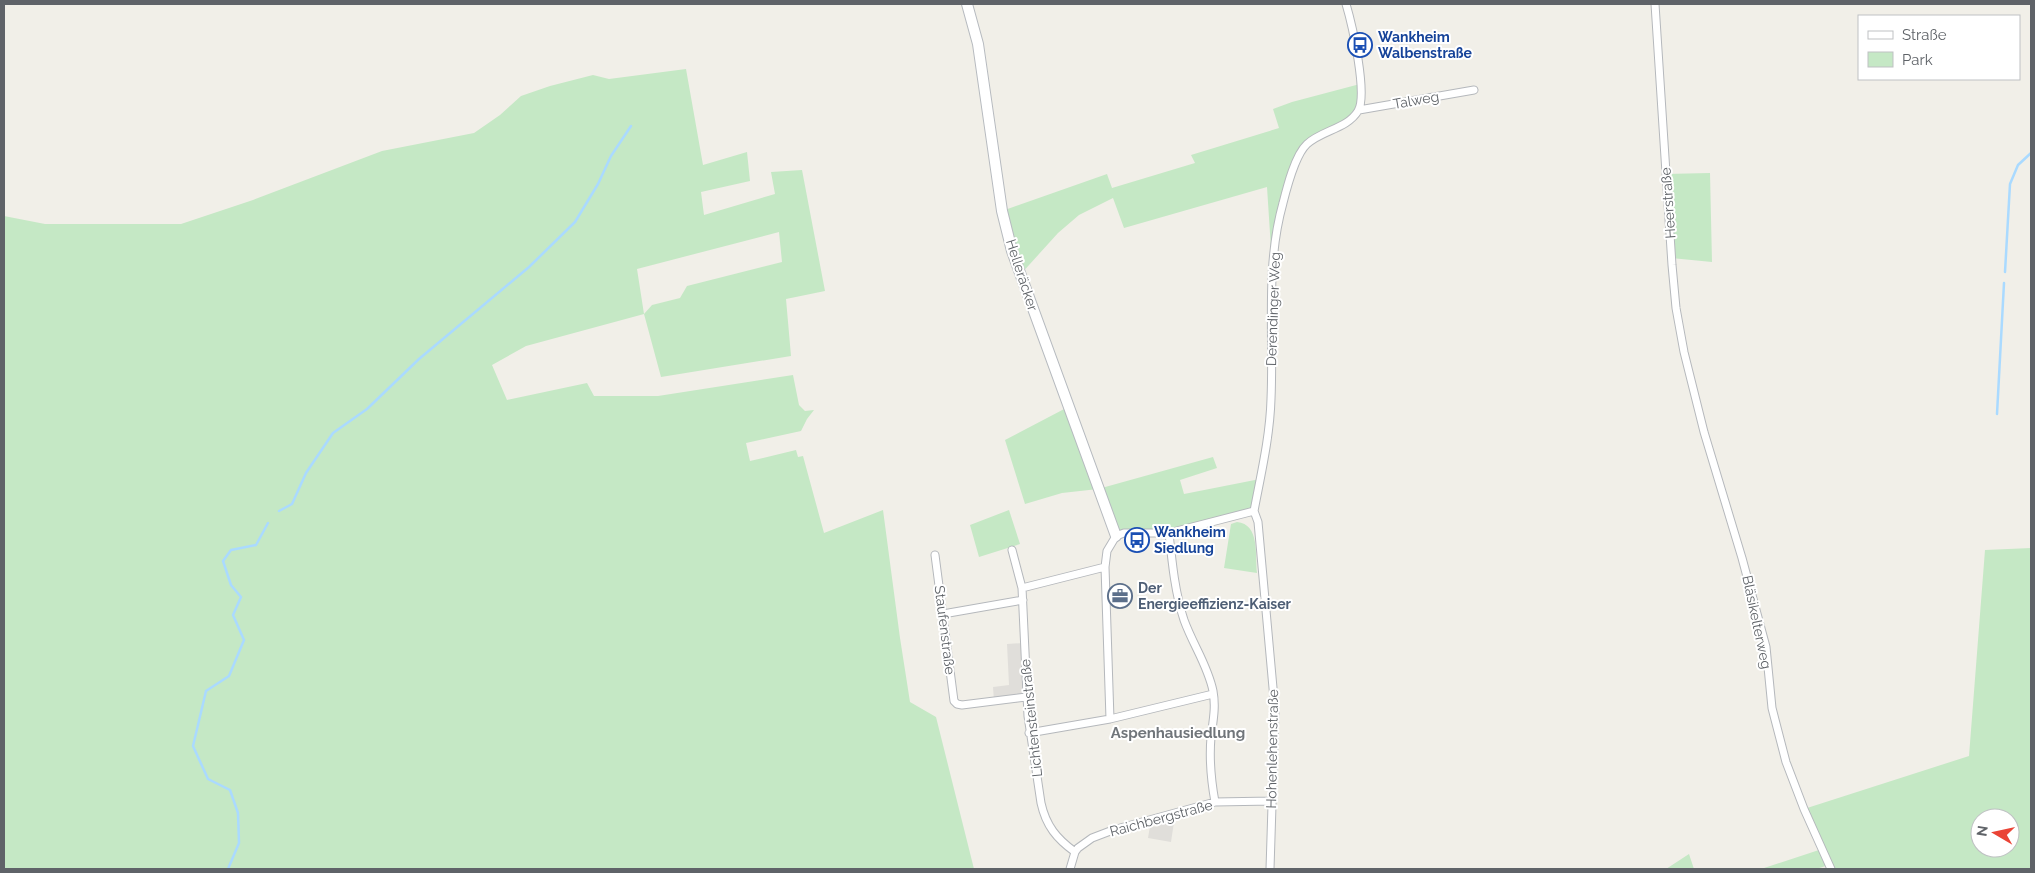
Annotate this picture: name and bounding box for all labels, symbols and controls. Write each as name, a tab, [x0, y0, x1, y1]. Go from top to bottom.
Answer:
legend	[1858, 15, 2020, 80]
text: Straße	[1902, 26, 1947, 44]
place label: Wankheim Walbenstraße	[1378, 29, 1473, 61]
bus stop icon: Wankheim Walbenstraße	[1347, 32, 1373, 58]
text: Park	[1902, 51, 1933, 69]
street label: Talweg	[1392, 88, 1440, 112]
street label: Heerstraße	[1658, 167, 1678, 239]
street label: Helleräcker	[1003, 237, 1041, 313]
street label: Derendinger Weg	[1263, 252, 1283, 366]
place label: Wankheim Siedlung	[1154, 524, 1226, 556]
bus stop icon: Wankheim Siedlung	[1124, 527, 1150, 553]
street label: Bläsikelterweg	[1739, 574, 1775, 670]
place label: Der Energieeffizienz-Kaiser	[1138, 580, 1292, 612]
office icon: Der Energieeffizienz-Kaiser	[1107, 583, 1133, 609]
street label: Staufenstraße	[932, 585, 958, 675]
street label: Lichtensteinstraße	[1017, 658, 1045, 778]
street label: Hohenlehenstraße	[1263, 689, 1281, 809]
district label: Aspenhausiedlung	[1111, 724, 1245, 742]
street label: Raichbergstraße	[1108, 797, 1214, 839]
north arrow	[1970, 808, 2020, 858]
text: N	[1973, 824, 1991, 837]

